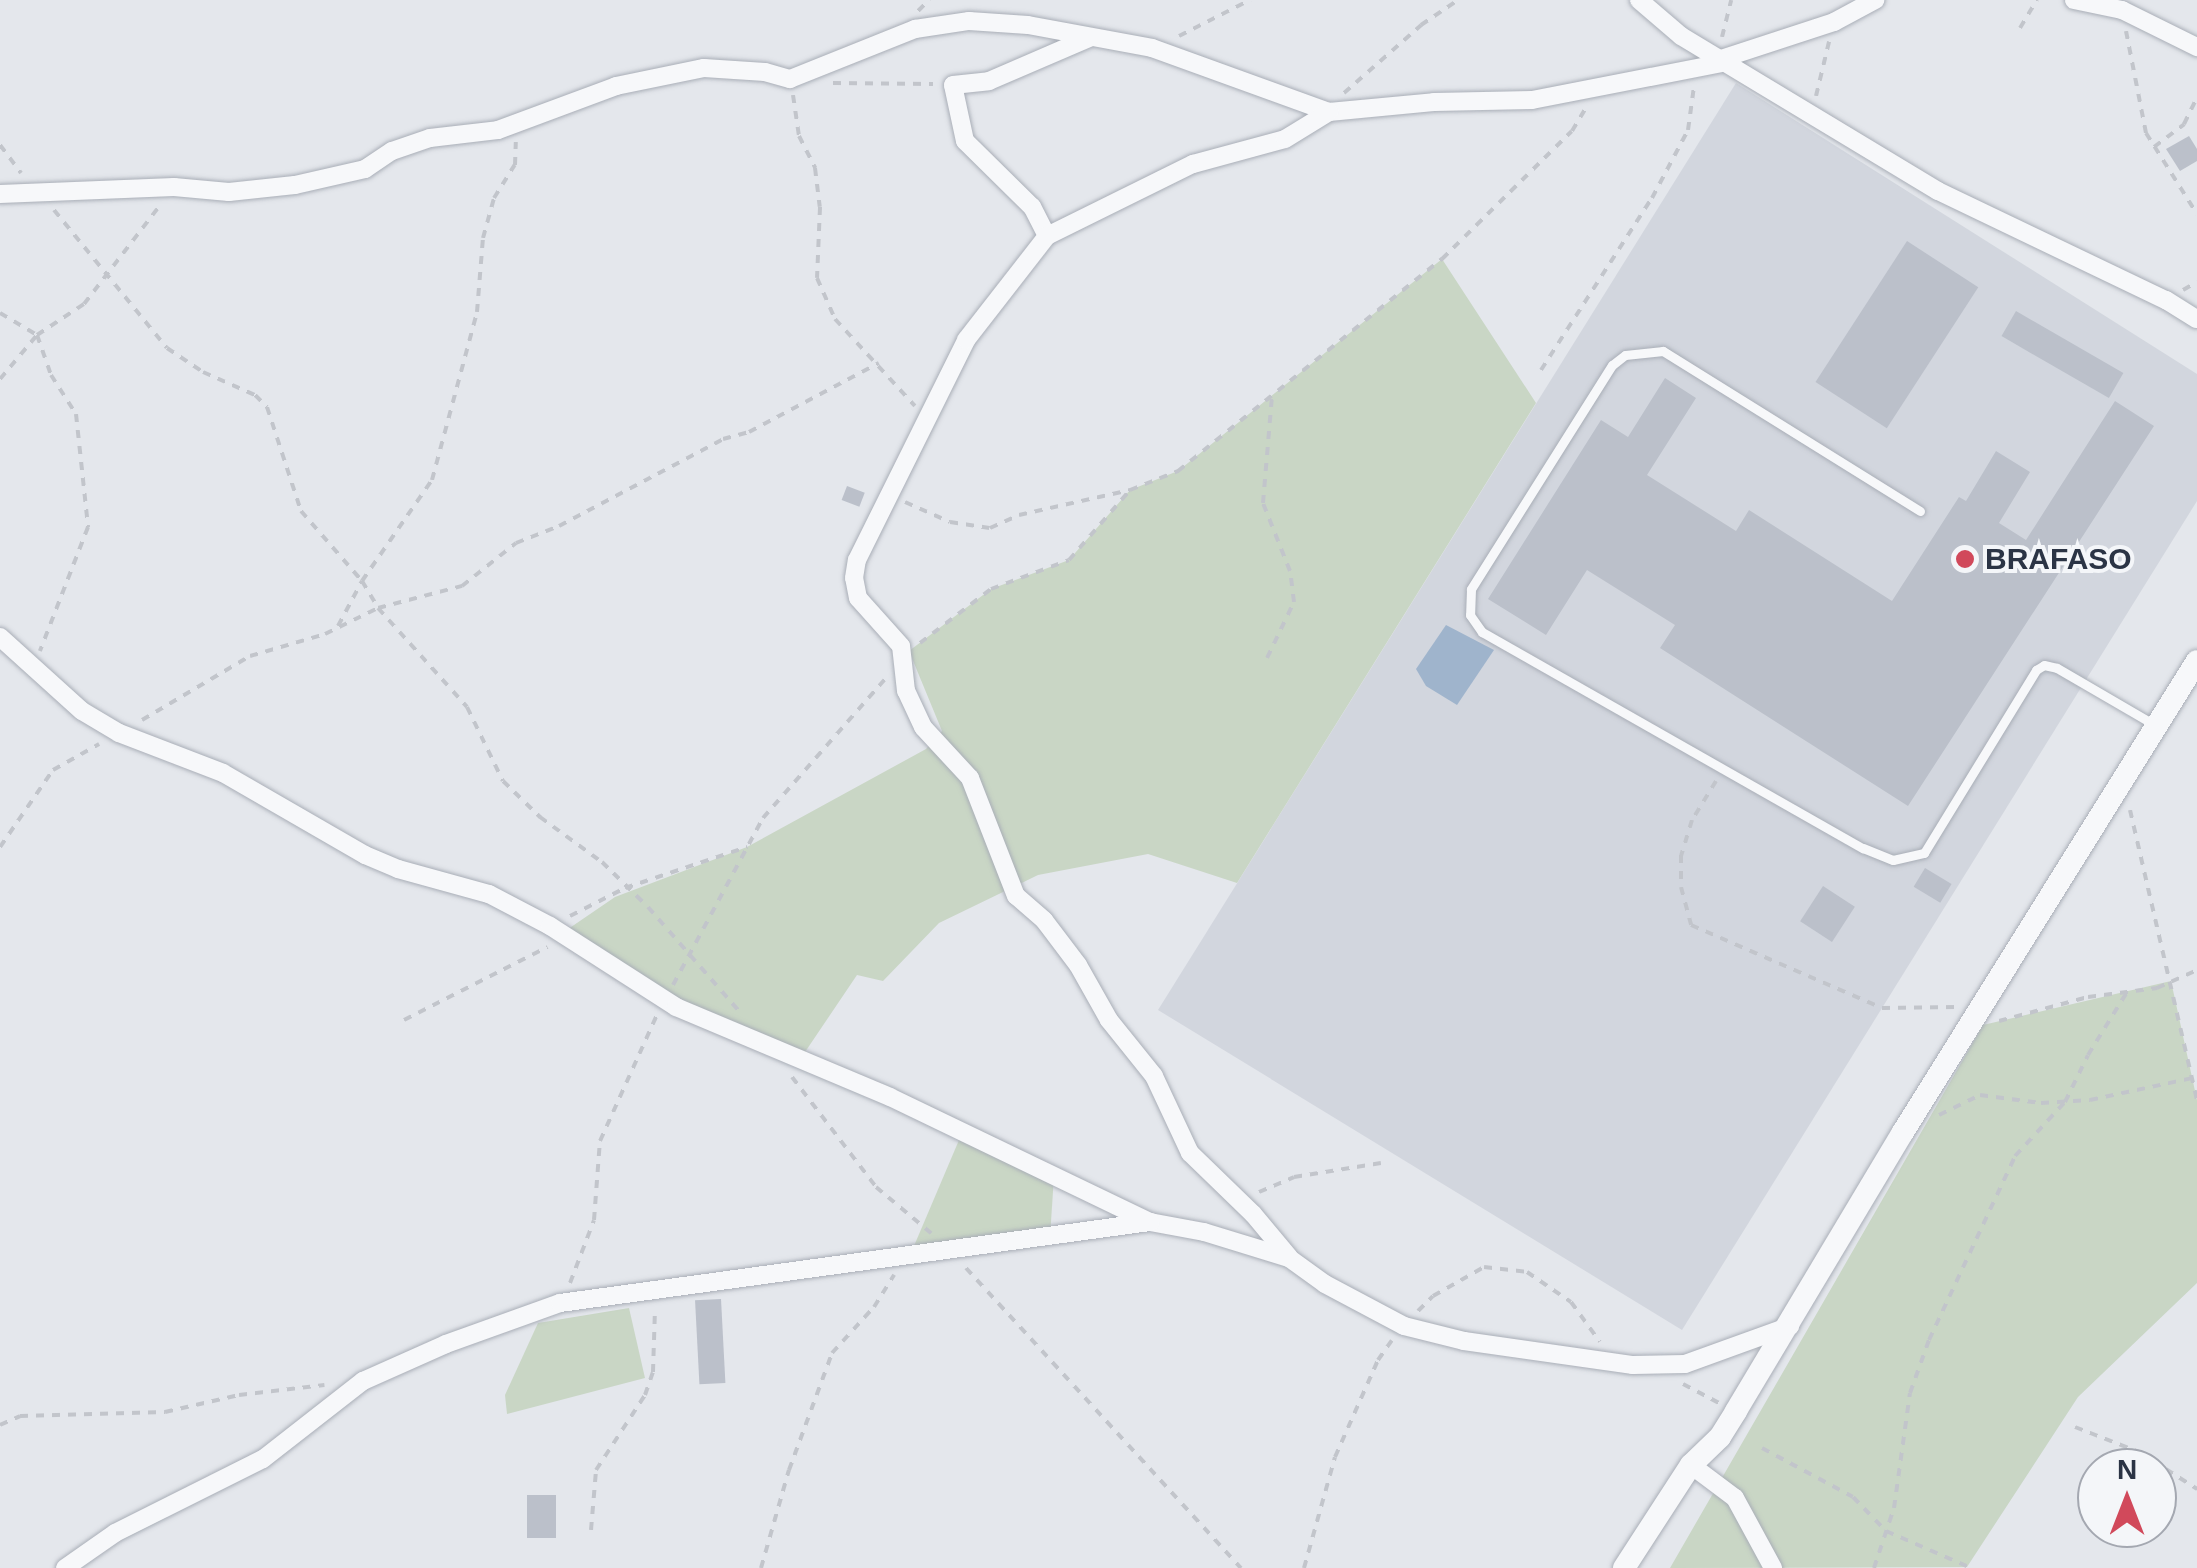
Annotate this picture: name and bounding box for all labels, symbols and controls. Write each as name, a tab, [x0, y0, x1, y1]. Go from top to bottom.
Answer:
place label: BRAFASO	[1985, 541, 2132, 577]
marker: BRAFASO	[1954, 548, 1976, 570]
north arrow	[2077, 1448, 2177, 1548]
text: N	[2117, 1454, 2137, 1485]

